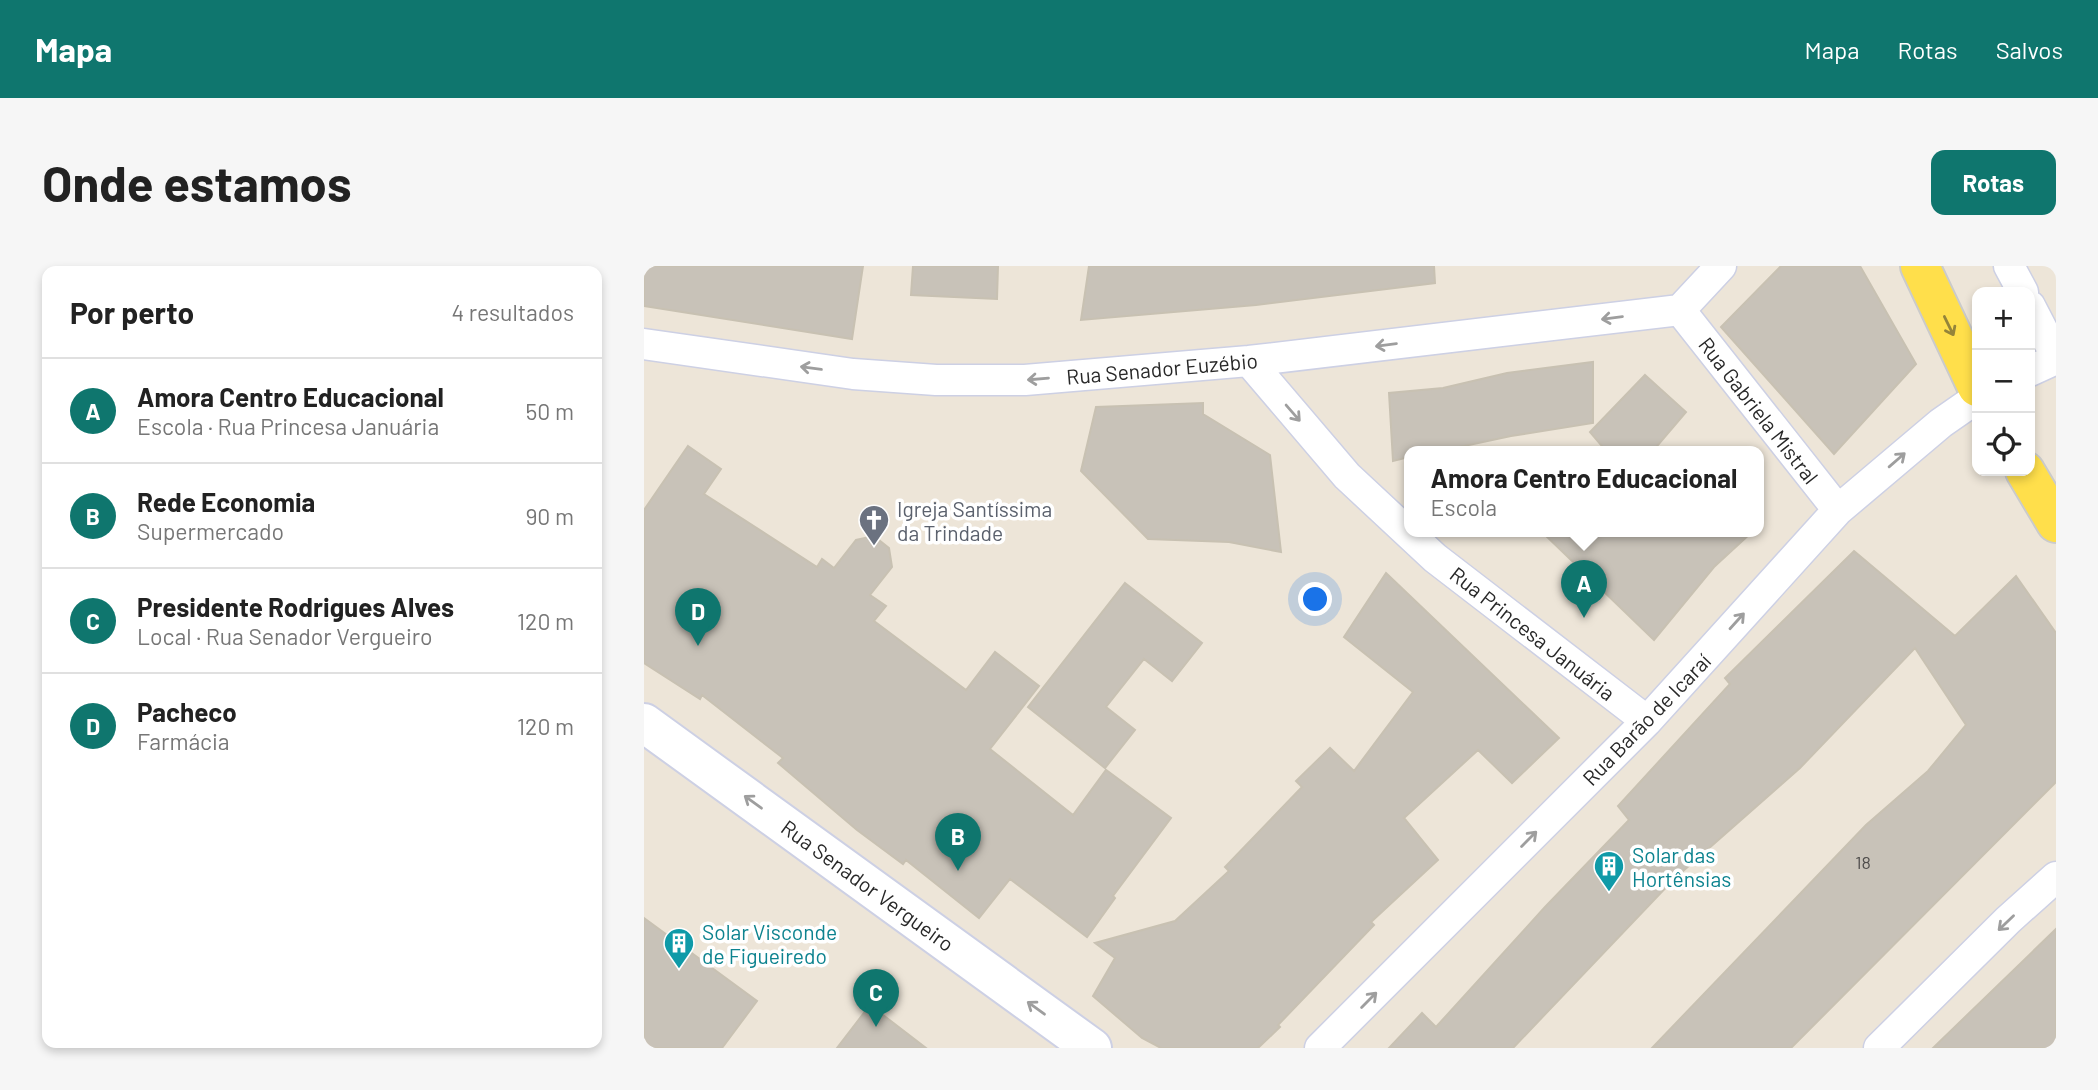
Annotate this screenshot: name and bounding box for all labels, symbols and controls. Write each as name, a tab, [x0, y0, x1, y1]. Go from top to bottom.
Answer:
text: Mapa	[35, 29, 112, 69]
text: Mapa	[1805, 35, 1860, 64]
text: Rotas	[1898, 35, 1958, 64]
text: Salvos	[1996, 35, 2063, 64]
button: Rotas	[1931, 150, 2056, 215]
text: Onde estamos	[42, 153, 351, 212]
map controls	[1972, 287, 2035, 476]
button: +	[1972, 287, 2035, 350]
text: Por perto	[70, 294, 194, 330]
text: 4 resultados	[451, 298, 574, 326]
one-way arrow	[1601, 312, 1624, 325]
one-way arrow	[1943, 315, 1957, 336]
street label: Rua Gabriela Mistral	[1694, 332, 1824, 488]
one-way arrow	[1375, 339, 1398, 352]
street label: Rua Senador Euzébio	[1065, 347, 1259, 389]
button: −	[1972, 350, 2035, 413]
one-way arrow	[800, 361, 823, 374]
one-way arrow	[1027, 373, 1050, 386]
text: Amora Centro Educacional	[137, 381, 444, 412]
text: A	[85, 397, 101, 425]
text: 50 m	[526, 397, 574, 425]
one-way arrow	[1285, 404, 1301, 422]
text: Escola · Rua Princesa Januária	[137, 412, 439, 440]
button: locate	[1972, 413, 2035, 476]
popup	[1404, 446, 1764, 537]
one-way arrow	[1888, 452, 1906, 468]
text: Amora Centro Educacional	[1431, 462, 1737, 493]
text: Rede Economia	[137, 486, 315, 517]
text: Escola	[1431, 493, 1497, 521]
place label: Igreja Santíssima da Trindade	[897, 496, 1052, 545]
text: B	[86, 502, 100, 530]
text: 90 m	[525, 502, 574, 530]
church icon: Igreja Santíssima da Trindade	[857, 503, 891, 547]
text: Supermercado	[137, 517, 284, 545]
pin: A	[1561, 560, 1607, 618]
street label: Rua Princesa Januária	[1446, 561, 1620, 705]
your location	[1298, 582, 1332, 616]
pin: D	[675, 588, 721, 646]
text: Presidente Rodrigues Alves	[137, 591, 454, 622]
text: C	[86, 607, 100, 635]
text: 120 m	[517, 607, 574, 635]
one-way arrow	[1729, 613, 1746, 630]
text: Local · Rua Senador Vergueiro	[137, 622, 433, 650]
street label: Rua Barão de Icaraí	[1577, 648, 1716, 790]
text: Pacheco	[137, 696, 237, 727]
text: D	[86, 712, 100, 740]
text: 120 m	[517, 712, 574, 740]
text: Farmácia	[137, 727, 230, 755]
one-way arrow	[744, 795, 763, 809]
pin: B	[935, 813, 981, 871]
street label: Rua Senador Vergueiro	[777, 814, 959, 956]
one-way arrow	[1521, 830, 1538, 847]
place label: Solar das Hortênsias	[1632, 842, 1731, 891]
building icon: Solar das Hortênsias	[1592, 849, 1626, 893]
house number: 18	[1855, 851, 1871, 873]
one-way arrow	[1998, 915, 2015, 932]
place label: Solar Visconde de Figueiredo	[702, 919, 837, 968]
building icon: Solar Visconde de Figueiredo	[662, 926, 696, 970]
pin: C	[853, 969, 899, 1027]
one-way arrow	[1360, 991, 1377, 1008]
one-way arrow	[1027, 1001, 1046, 1015]

